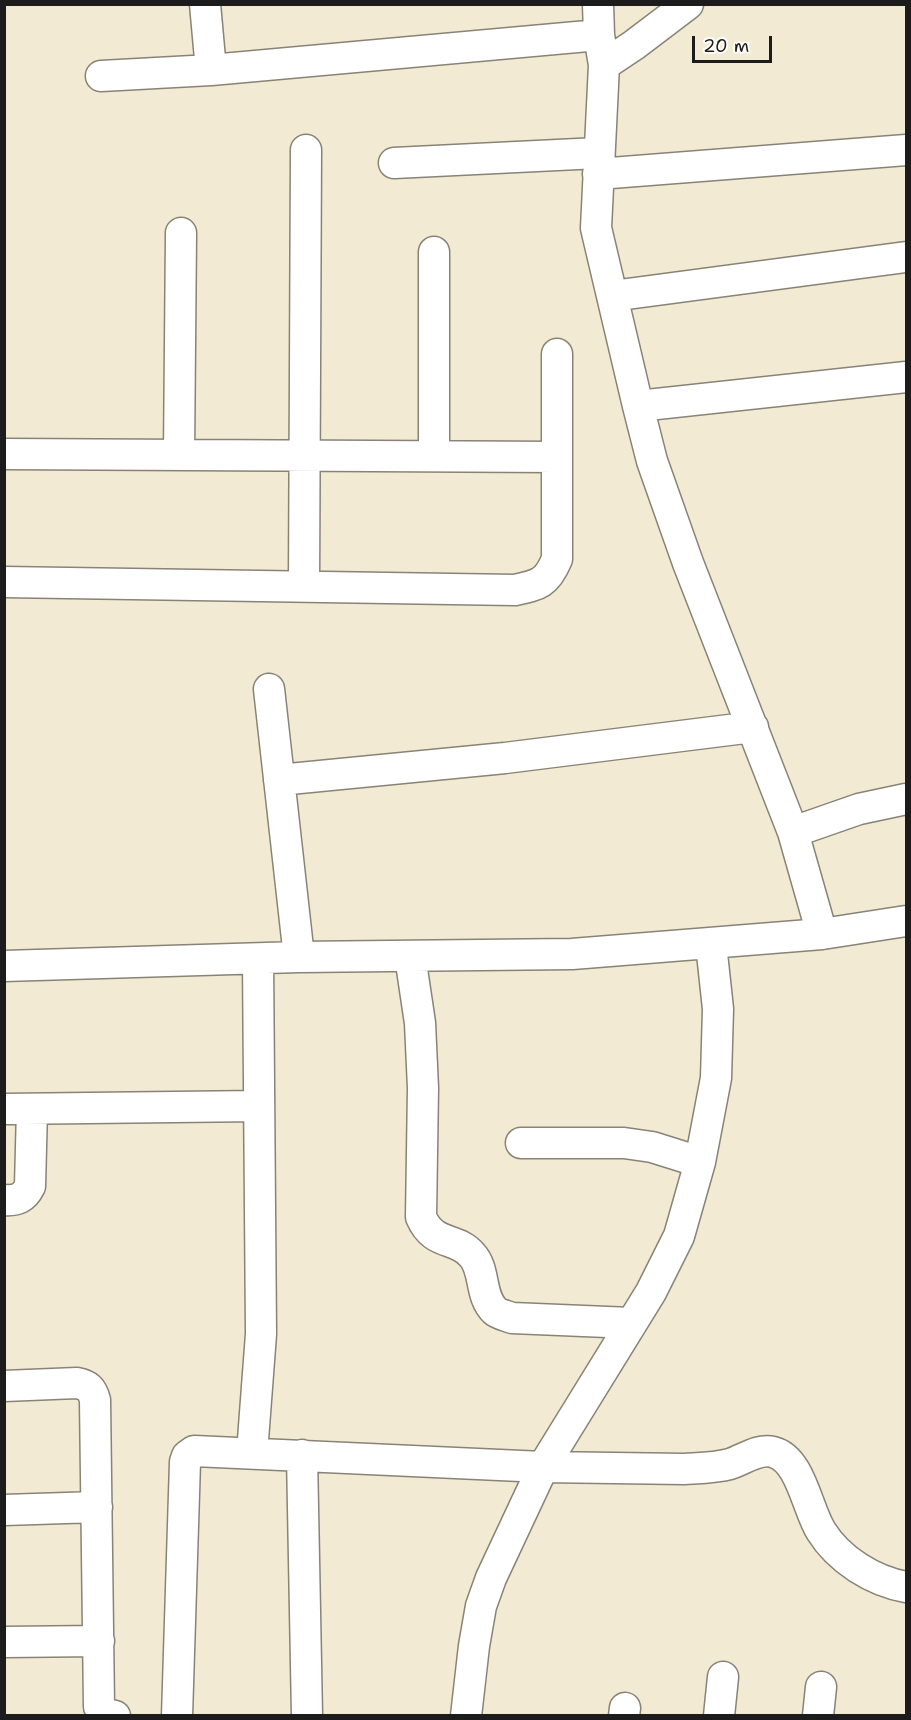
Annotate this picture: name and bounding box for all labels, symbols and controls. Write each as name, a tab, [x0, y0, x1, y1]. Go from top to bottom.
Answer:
scale bar	[695, 24, 774, 62]
text: 20 m	[703, 34, 749, 58]

